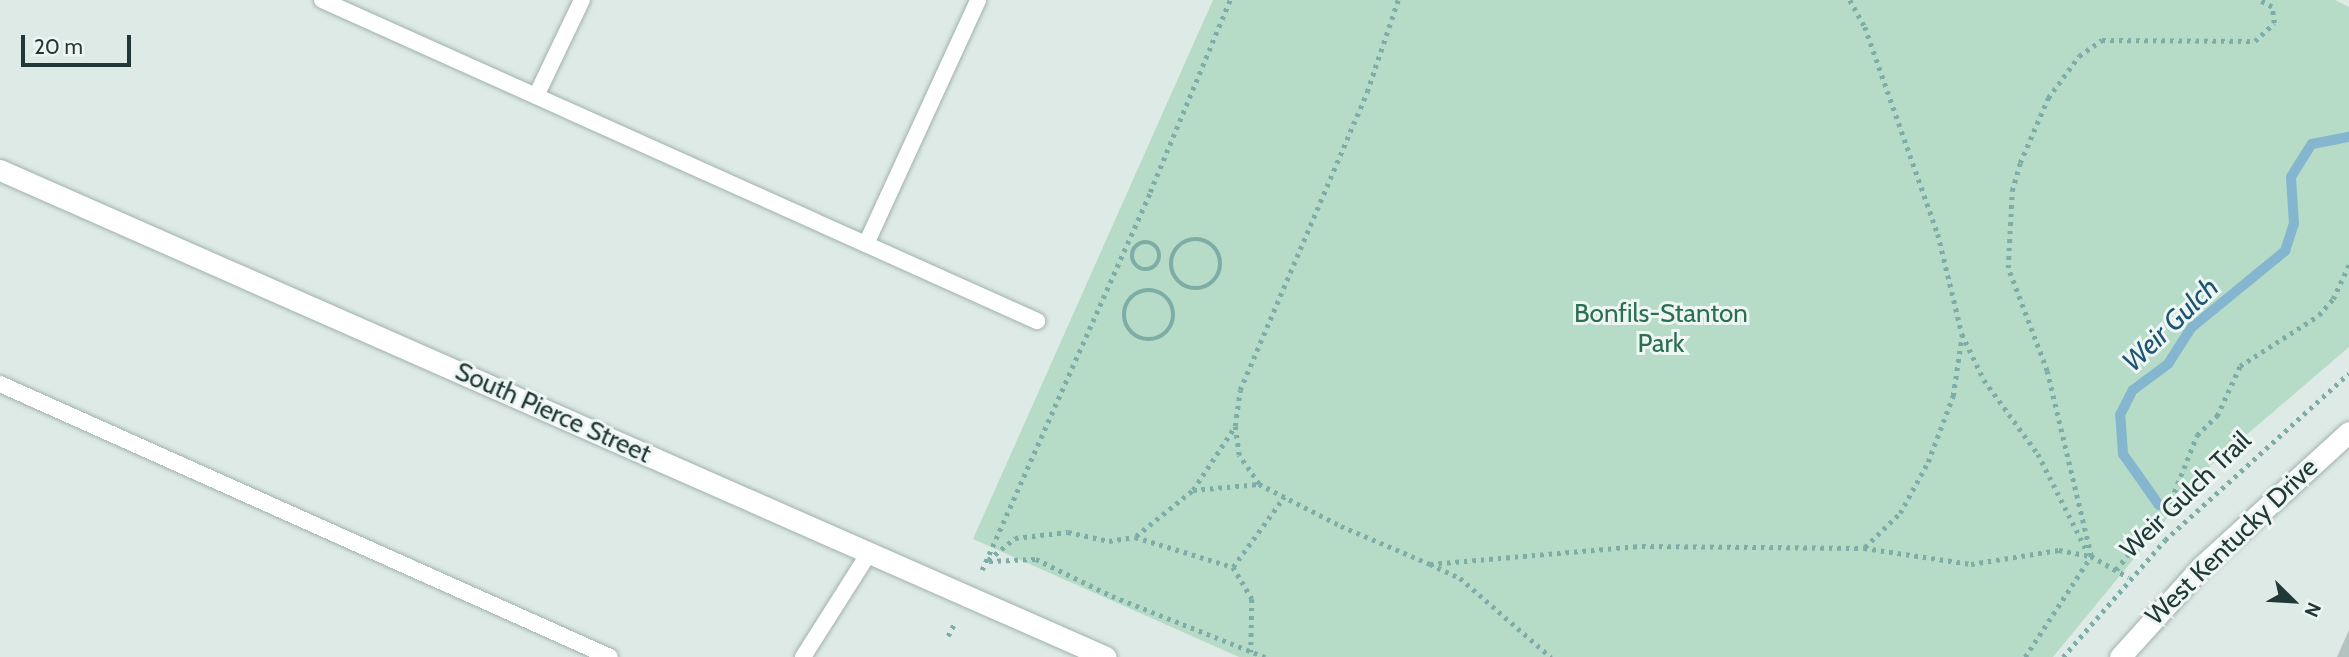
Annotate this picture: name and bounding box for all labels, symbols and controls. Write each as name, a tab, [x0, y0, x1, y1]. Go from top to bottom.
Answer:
scale bar	[24, 21, 135, 65]
text: 20 m	[34, 34, 83, 59]
water label: Weir Gulch	[2115, 270, 2225, 378]
park label: Bonfils-Stanton Park	[1574, 298, 1748, 360]
street label: South Pierce Street	[450, 356, 656, 470]
street label: Weir Gulch Trail	[2114, 425, 2258, 565]
street label: West Kentucky Drive	[2140, 452, 2324, 632]
north arrow	[2258, 566, 2328, 636]
text: N	[2299, 599, 2326, 621]

